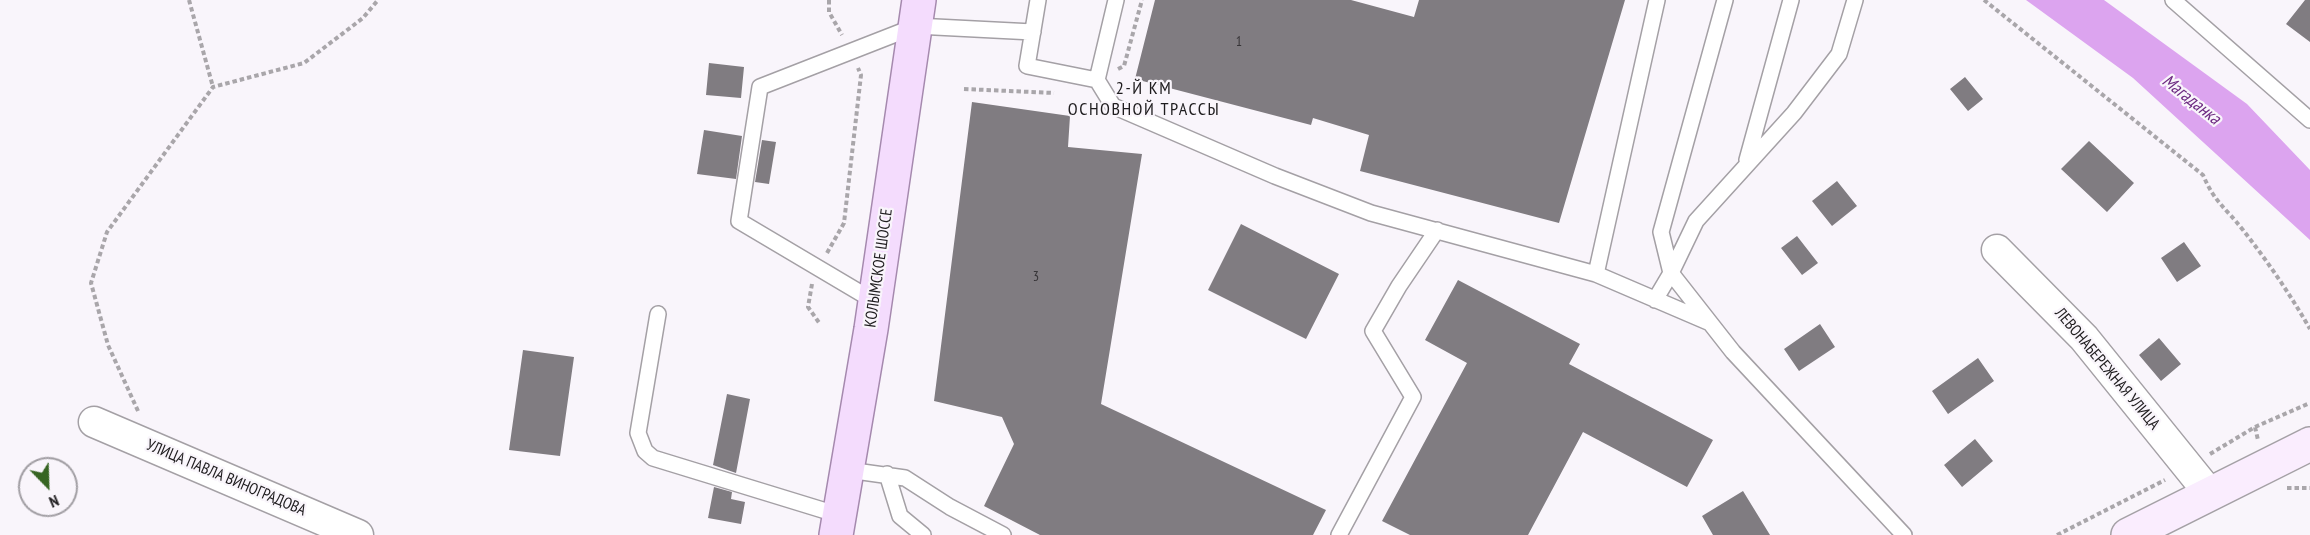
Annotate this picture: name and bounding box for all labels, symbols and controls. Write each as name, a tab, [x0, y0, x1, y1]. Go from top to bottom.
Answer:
house number: 1	[1236, 34, 1242, 50]
water label: Магаданка	[2157, 70, 2225, 130]
district label: 2-Й КМ ОСНОВНОЙ ТРАССЫ	[1068, 78, 1220, 121]
street label: КОЛЫМСКОЕ ШОССЕ	[861, 207, 897, 329]
house number: 3	[1033, 269, 1039, 285]
street label: ЛЕВОНАБЕРЕЖНАЯ УЛИЦА	[2050, 304, 2164, 434]
street label: УЛИЦА ПАВЛА ВИНОГРАДОВА	[143, 436, 309, 520]
north arrow	[18, 457, 78, 517]
text: N	[46, 491, 62, 513]

